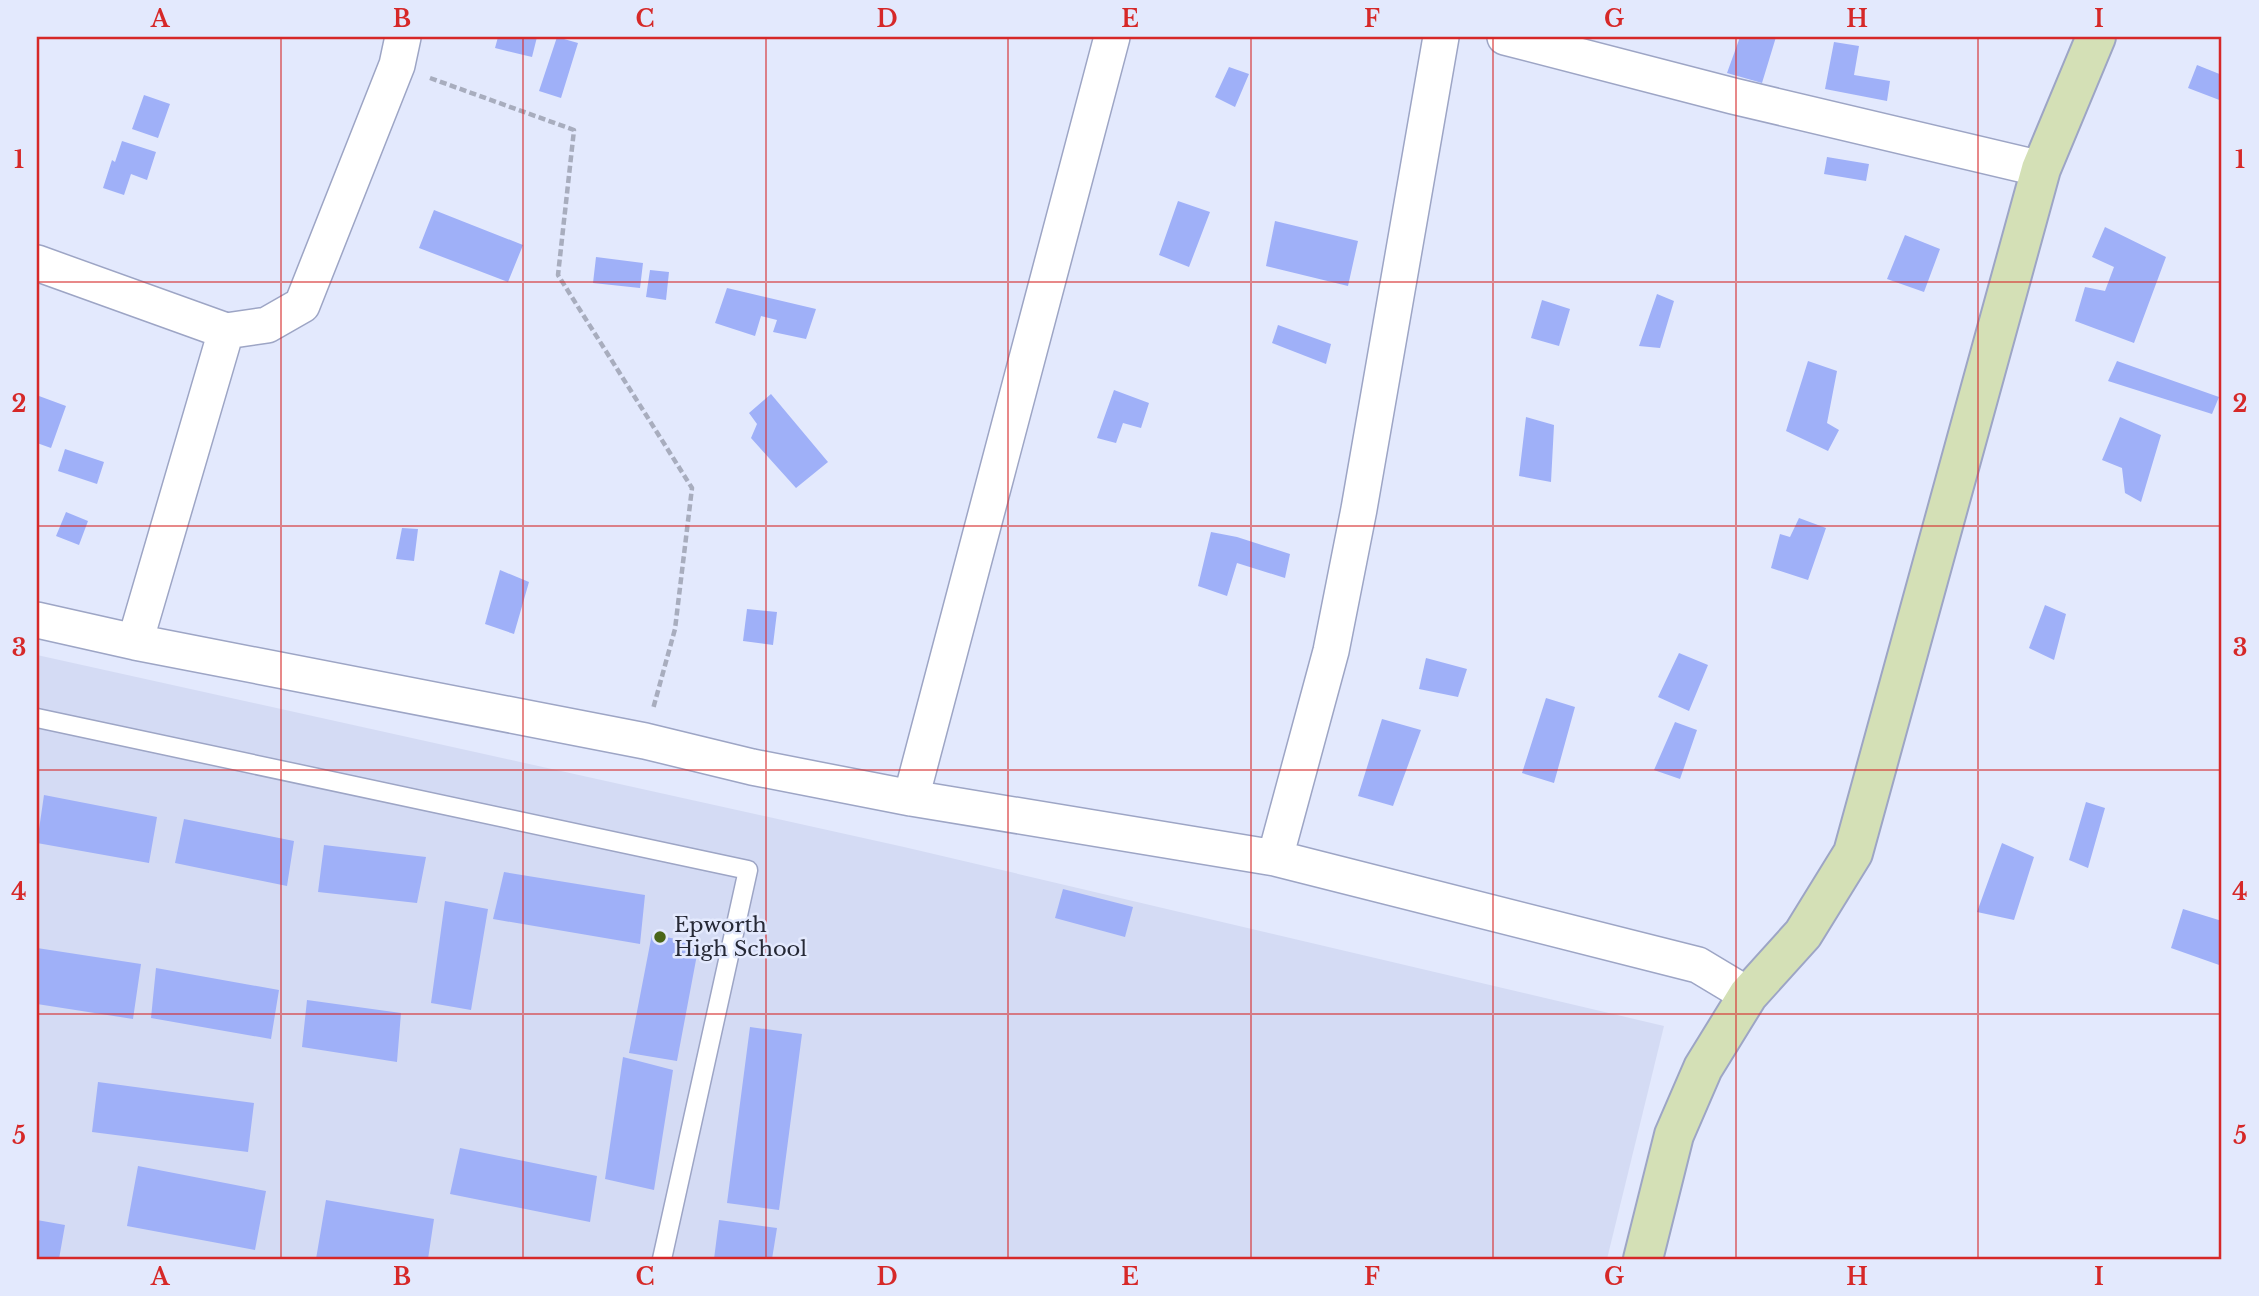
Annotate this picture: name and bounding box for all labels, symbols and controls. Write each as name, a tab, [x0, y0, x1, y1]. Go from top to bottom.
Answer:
text: A	[150, 5, 171, 33]
text: B	[393, 5, 411, 33]
text: C	[636, 5, 654, 33]
text: D	[876, 5, 898, 33]
text: E	[1121, 5, 1139, 33]
text: F	[1364, 5, 1380, 33]
text: G	[1604, 5, 1624, 33]
text: H	[1846, 5, 1868, 33]
text: I	[2094, 5, 2104, 33]
text: 1	[14, 146, 24, 174]
text: 1	[2235, 146, 2245, 174]
text: 2	[12, 390, 26, 418]
text: 2	[2233, 390, 2247, 418]
text: 3	[12, 634, 26, 662]
text: 3	[2233, 634, 2247, 662]
text: 4	[11, 878, 27, 906]
text: 4	[2232, 878, 2248, 906]
place label: Epworth High School	[674, 912, 807, 962]
marker: Epworth High School	[652, 929, 668, 945]
text: 5	[12, 1122, 26, 1150]
text: 5	[2233, 1122, 2247, 1150]
text: A	[150, 1263, 171, 1291]
text: B	[393, 1263, 411, 1291]
text: C	[636, 1263, 654, 1291]
text: D	[876, 1263, 898, 1291]
text: E	[1121, 1263, 1139, 1291]
text: F	[1364, 1263, 1380, 1291]
text: G	[1604, 1263, 1624, 1291]
text: H	[1846, 1263, 1868, 1291]
text: I	[2094, 1263, 2104, 1291]

